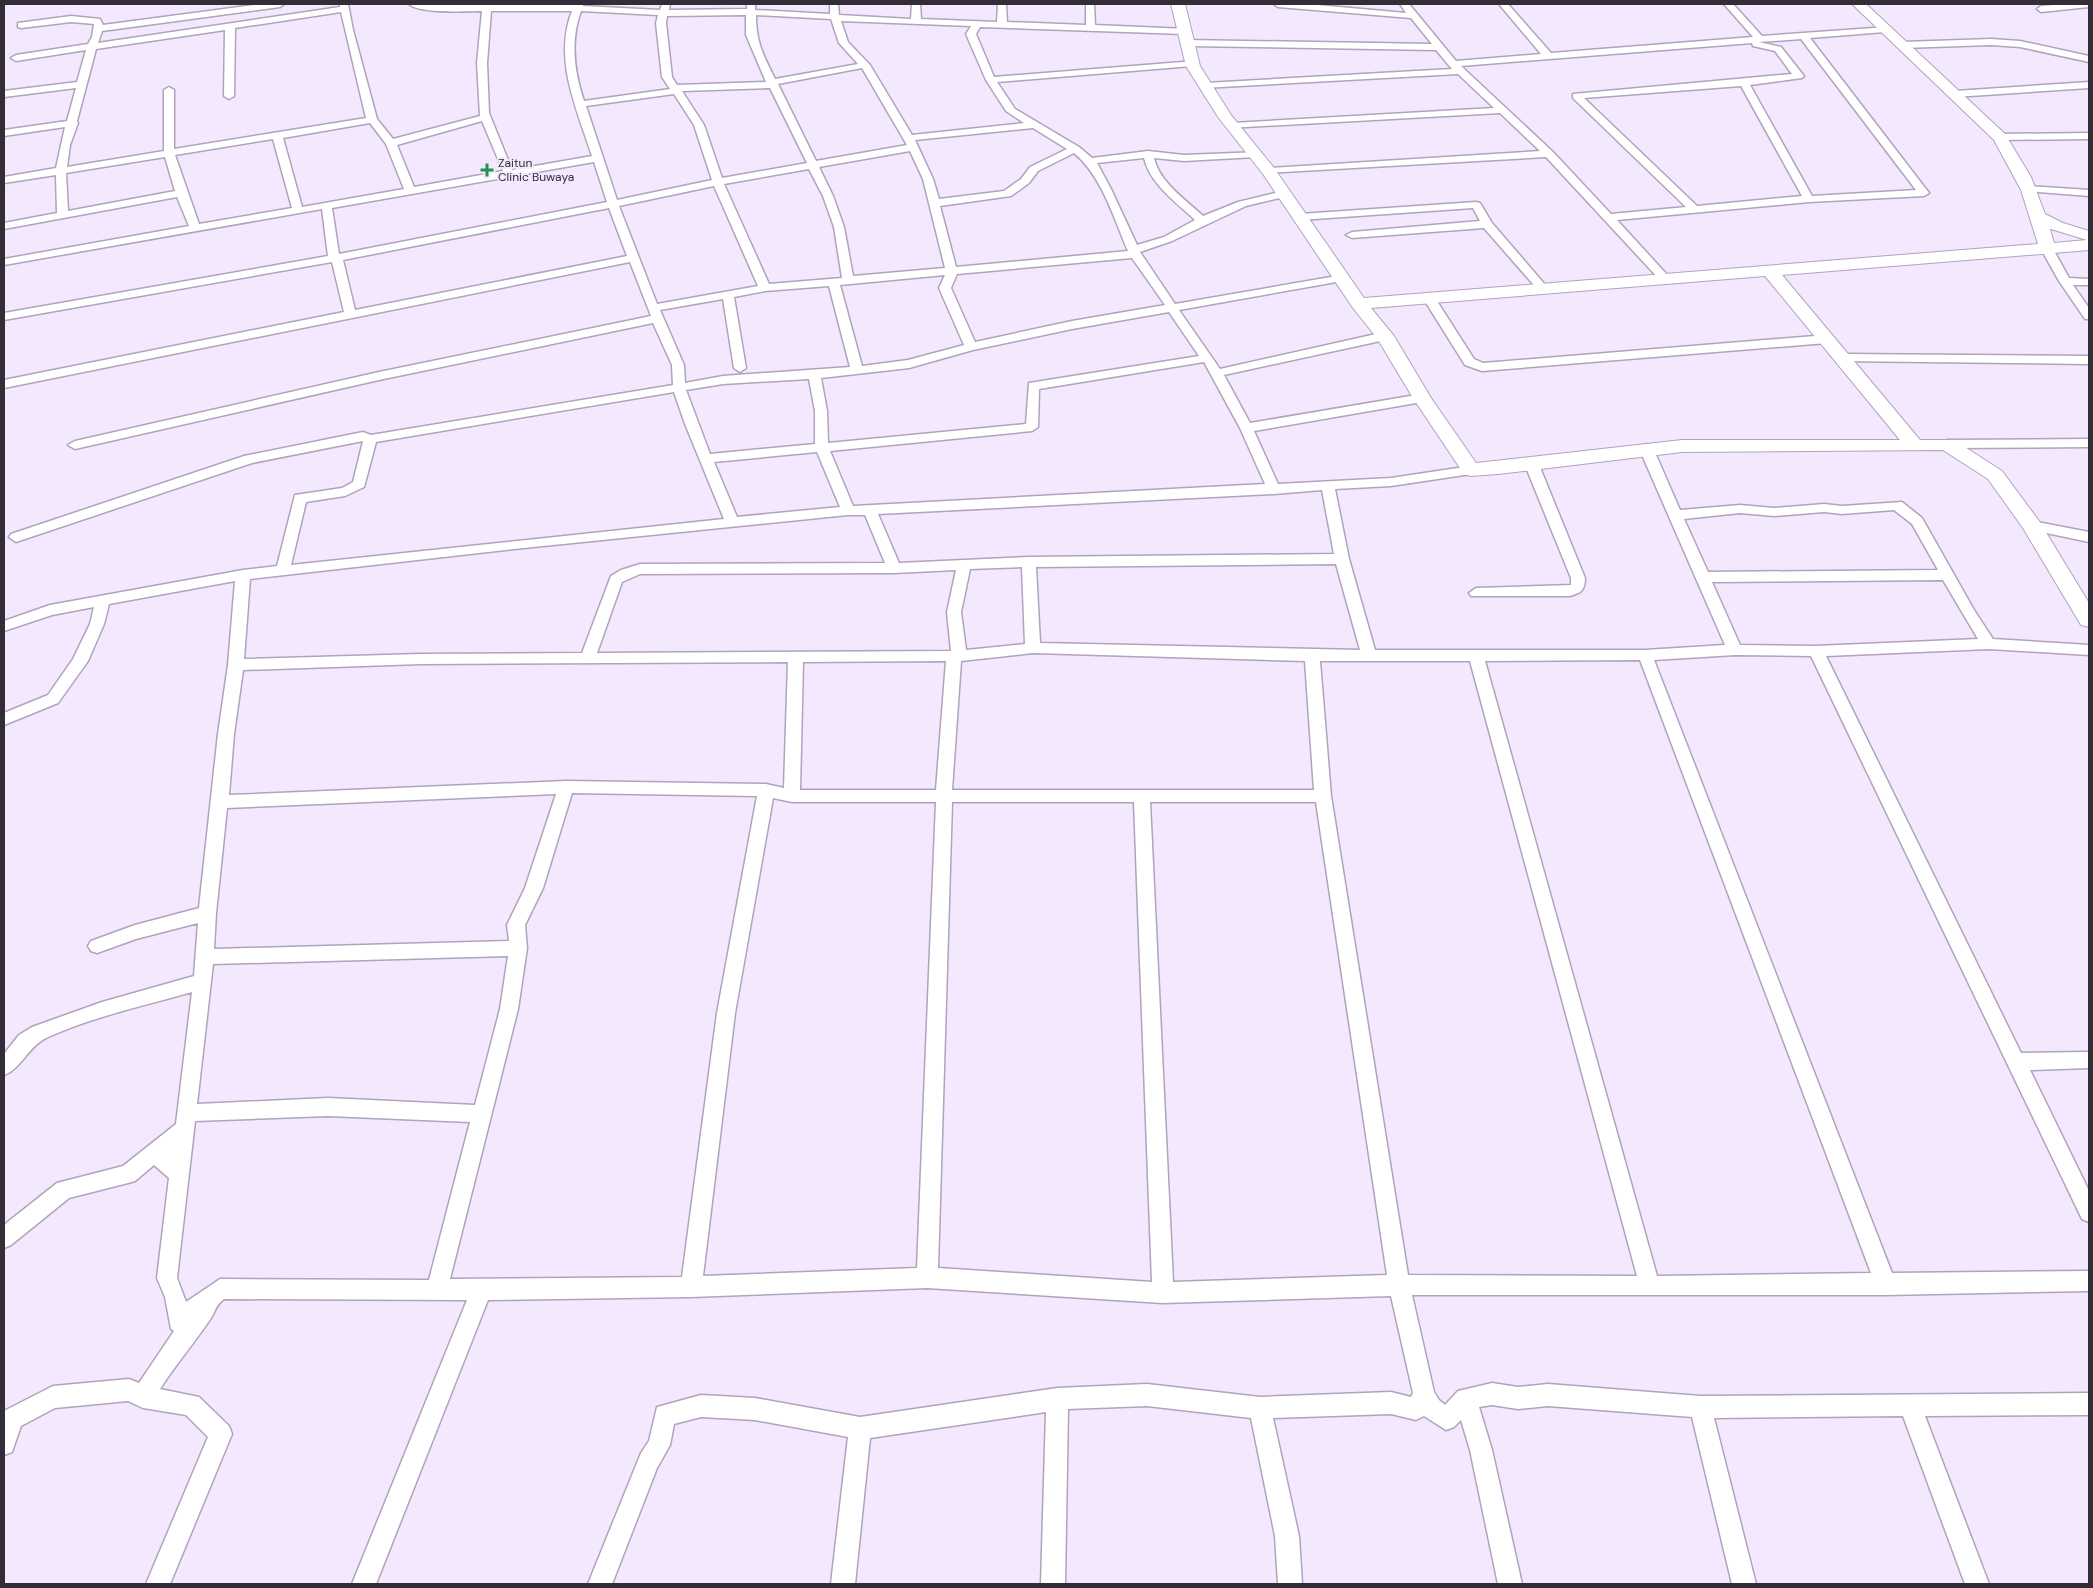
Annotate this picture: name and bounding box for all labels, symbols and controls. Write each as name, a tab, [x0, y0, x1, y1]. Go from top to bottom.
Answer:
place label: Zaitun Clinic Buwaya	[498, 155, 574, 185]
marker: Zaitun Clinic Buwaya	[480, 163, 494, 177]

